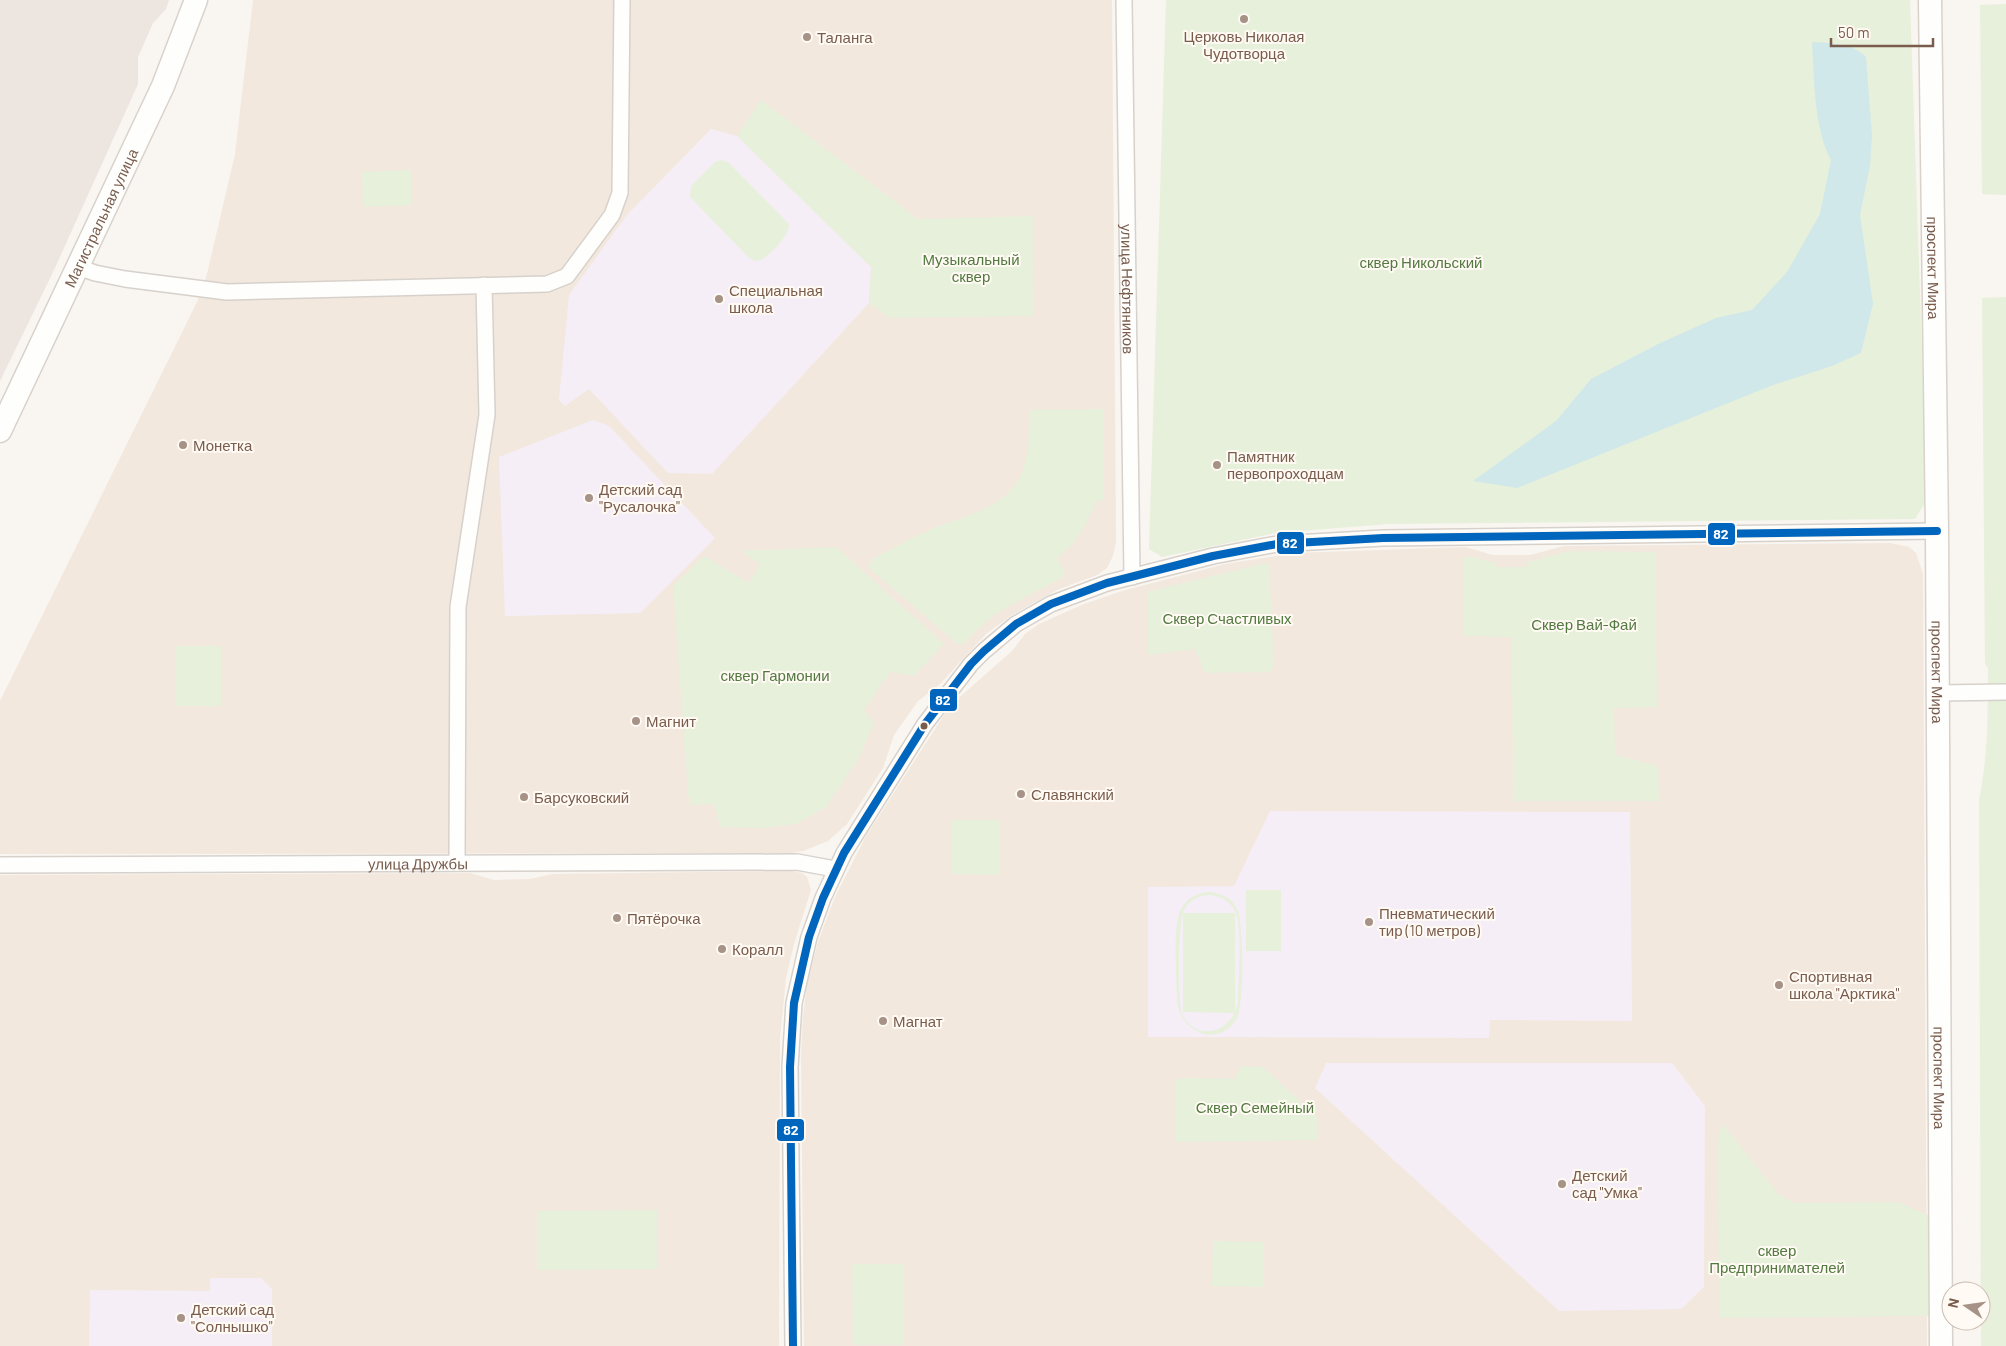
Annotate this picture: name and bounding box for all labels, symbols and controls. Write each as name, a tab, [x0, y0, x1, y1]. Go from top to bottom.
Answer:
marker: Церковь Николая Чудотворца	[1238, 13, 1250, 25]
scale bar	[1831, 15, 1934, 47]
text: 50 m	[1838, 23, 1870, 41]
place label: Церковь Николая Чудотворца	[1184, 27, 1304, 62]
place label: Таланга	[817, 28, 873, 46]
marker: Таланга	[801, 31, 813, 43]
street label: Магистральная улица	[60, 145, 142, 290]
street label: проспект Мира	[1924, 216, 1943, 320]
street label: улица Нефтяников	[1118, 224, 1138, 354]
park label: Музыкальный сквер	[922, 250, 1020, 285]
park label: сквер Никольский	[1360, 253, 1482, 271]
place label: Специальная школа	[729, 281, 823, 316]
marker: Специальная школа	[713, 293, 725, 305]
place label: Монетка	[193, 436, 253, 454]
marker: Монетка	[177, 439, 189, 451]
place label: Памятник первопроходцам	[1227, 447, 1344, 482]
marker: Памятник первопроходцам	[1211, 459, 1223, 471]
place label: Детский сад "Русалочка"	[599, 480, 682, 515]
marker: Детский сад "Русалочка"	[583, 492, 595, 504]
line badge: 82	[1707, 522, 1736, 546]
text: 82	[1713, 525, 1729, 542]
line badge: 82	[1276, 531, 1305, 555]
text: 82	[1282, 534, 1298, 551]
park label: Сквер Счастливых	[1162, 609, 1292, 627]
park label: Сквер Вай-Фай	[1531, 615, 1637, 633]
street label: проспект Мира	[1928, 620, 1947, 724]
park label: сквер Гармонии	[720, 666, 830, 684]
line badge: 82	[929, 688, 958, 712]
text: 82	[935, 691, 951, 708]
place label: Магнит	[646, 712, 696, 730]
marker: Магнит	[630, 715, 642, 727]
unlabelled marker	[919, 721, 929, 731]
place label: Славянский	[1031, 785, 1114, 803]
place label: Барсуковский	[534, 788, 629, 806]
marker: Славянский	[1015, 788, 1027, 800]
marker: Барсуковский	[518, 791, 530, 803]
street label: улица Дружбы	[368, 854, 468, 873]
place label: Пневматический тир (10 метров)	[1379, 904, 1495, 939]
place label: Пятёрочка	[627, 909, 701, 927]
marker: Пятёрочка	[611, 912, 623, 924]
marker: Пневматический тир (10 метров)	[1363, 916, 1375, 928]
place label: Коралл	[732, 940, 783, 958]
marker: Коралл	[716, 943, 728, 955]
place label: Спортивная школа "Арктика"	[1789, 967, 1899, 1002]
marker: Спортивная школа "Арктика"	[1773, 979, 1785, 991]
place label: Магнат	[893, 1012, 943, 1030]
marker: Магнат	[877, 1015, 889, 1027]
street label: проспект Мира	[1930, 1026, 1949, 1130]
park label: Сквер Семейный	[1196, 1098, 1314, 1116]
line badge: 82	[776, 1118, 805, 1142]
text: 82	[783, 1121, 799, 1138]
place label: Детский сад "Умка"	[1572, 1166, 1642, 1201]
marker: Детский сад "Умка"	[1556, 1178, 1568, 1190]
park label: сквер Предпринимателей	[1709, 1241, 1845, 1276]
north arrow	[1941, 1281, 1991, 1331]
text: N	[1944, 1297, 1962, 1309]
place label: Детский сад "Солнышко"	[191, 1300, 274, 1335]
marker: Детский сад "Солнышко"	[175, 1312, 187, 1324]

